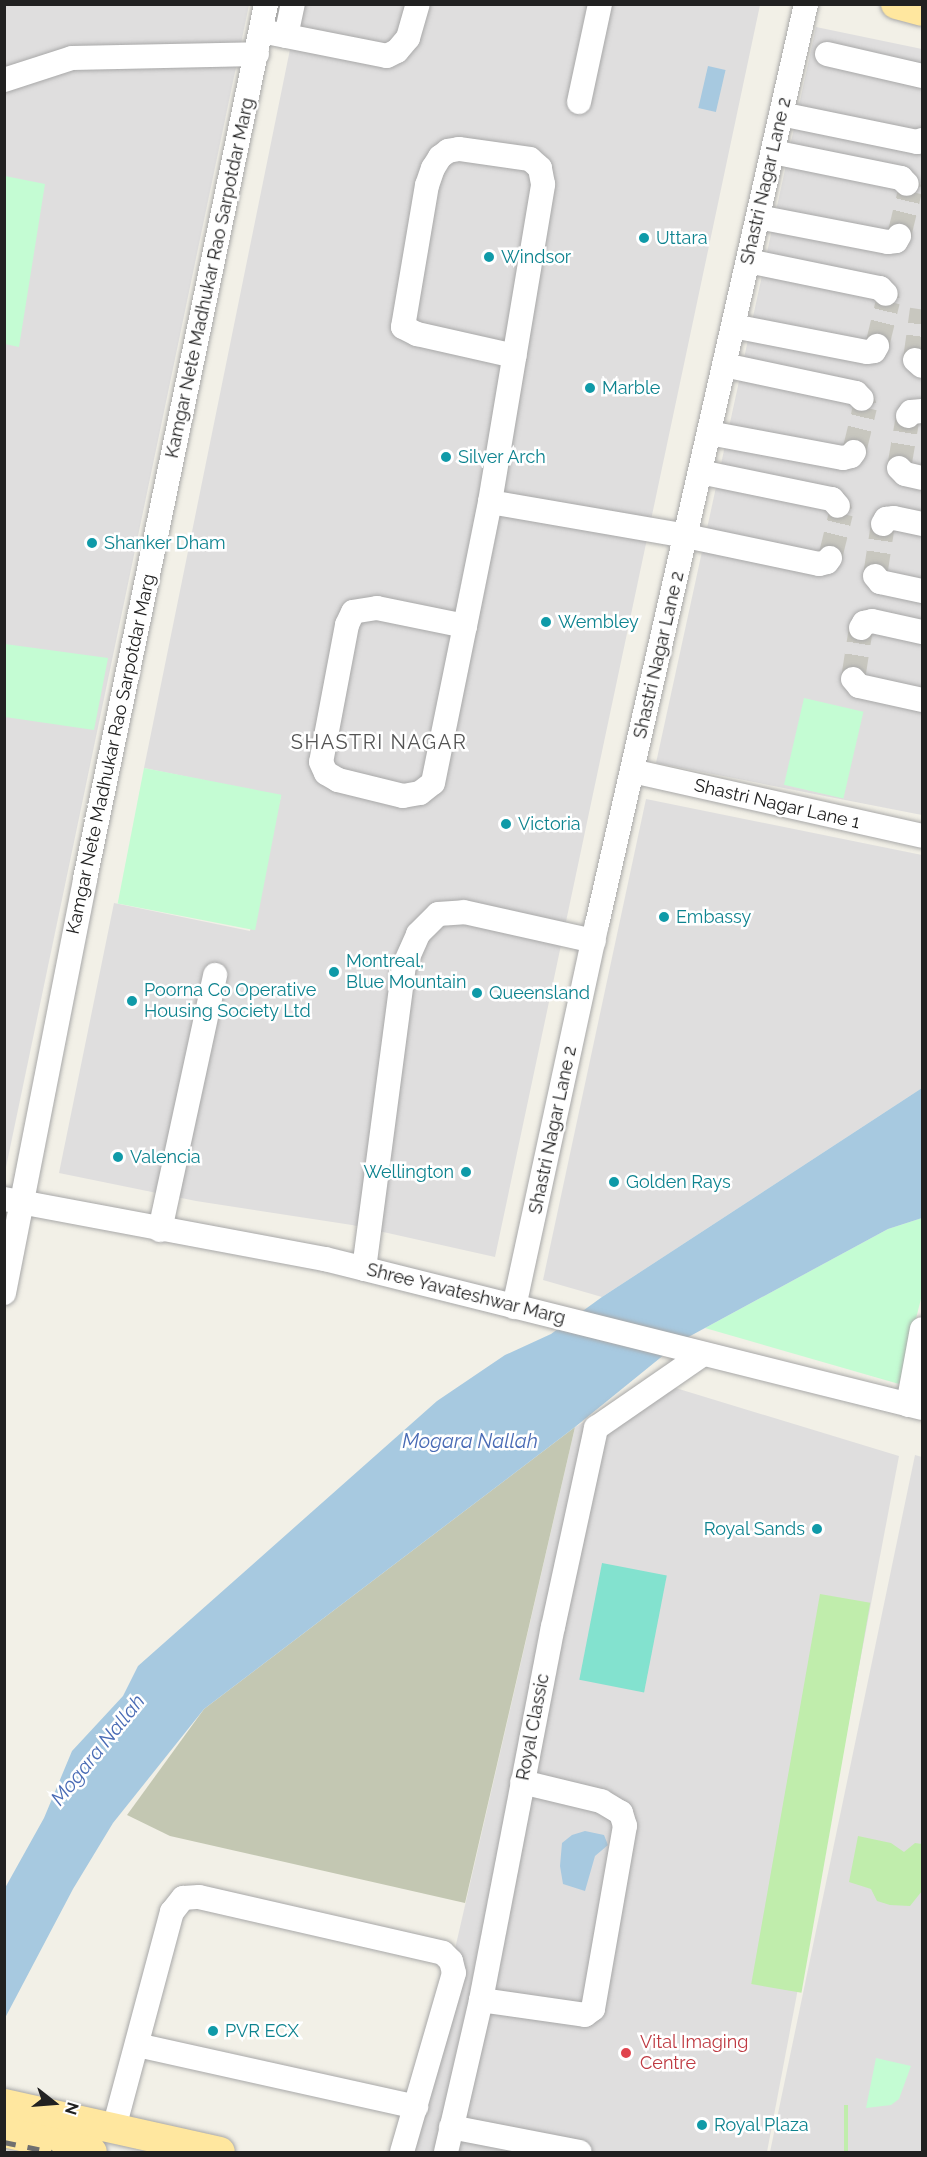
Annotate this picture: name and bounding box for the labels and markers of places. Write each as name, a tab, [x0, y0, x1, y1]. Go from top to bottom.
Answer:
place label: Uttara	[656, 227, 707, 249]
marker: Uttara	[637, 231, 651, 245]
place label: Windsor	[501, 246, 571, 268]
marker: Windsor	[482, 250, 496, 264]
place label: Marble	[602, 377, 660, 399]
marker: Marble	[583, 381, 597, 395]
place label: Silver Arch	[458, 446, 547, 468]
marker: Silver Arch	[439, 450, 453, 464]
place label: Shanker Dham	[104, 532, 226, 554]
marker: Shanker Dham	[85, 536, 99, 550]
place label: Wembley	[558, 611, 639, 633]
marker: Wembley	[539, 615, 553, 629]
place label: Victoria	[518, 813, 581, 835]
marker: Victoria	[499, 817, 513, 831]
place label: Embassy	[676, 906, 751, 928]
marker: Embassy	[657, 910, 671, 924]
place label: Montreal, Blue Mountain	[346, 951, 466, 994]
marker: Montreal, Blue Mountain	[327, 965, 341, 979]
place label: Poorna Co Operative Housing Society Ltd	[144, 980, 316, 1022]
place label: Queensland	[489, 982, 590, 1004]
marker: Queensland	[470, 986, 484, 1000]
marker: Poorna Co Operative Housing Society Ltd	[125, 994, 139, 1008]
place label: Valencia	[130, 1146, 201, 1168]
marker: Valencia	[111, 1150, 125, 1164]
place label: Wellington	[363, 1161, 454, 1183]
marker: Wellington	[459, 1165, 473, 1179]
place label: Golden Rays	[626, 1171, 731, 1193]
marker: Golden Rays	[607, 1175, 621, 1189]
place label: Royal Sands	[703, 1518, 805, 1540]
marker: Royal Sands	[810, 1522, 824, 1536]
place label: PVR ECX	[225, 2020, 299, 2042]
marker: PVR ECX	[206, 2024, 220, 2038]
place label: Vital Imaging Centre	[640, 2032, 749, 2074]
marker: Vital Imaging Centre	[617, 2044, 635, 2062]
place label: Royal Plaza	[714, 2114, 809, 2136]
marker: Royal Plaza	[695, 2118, 709, 2132]

